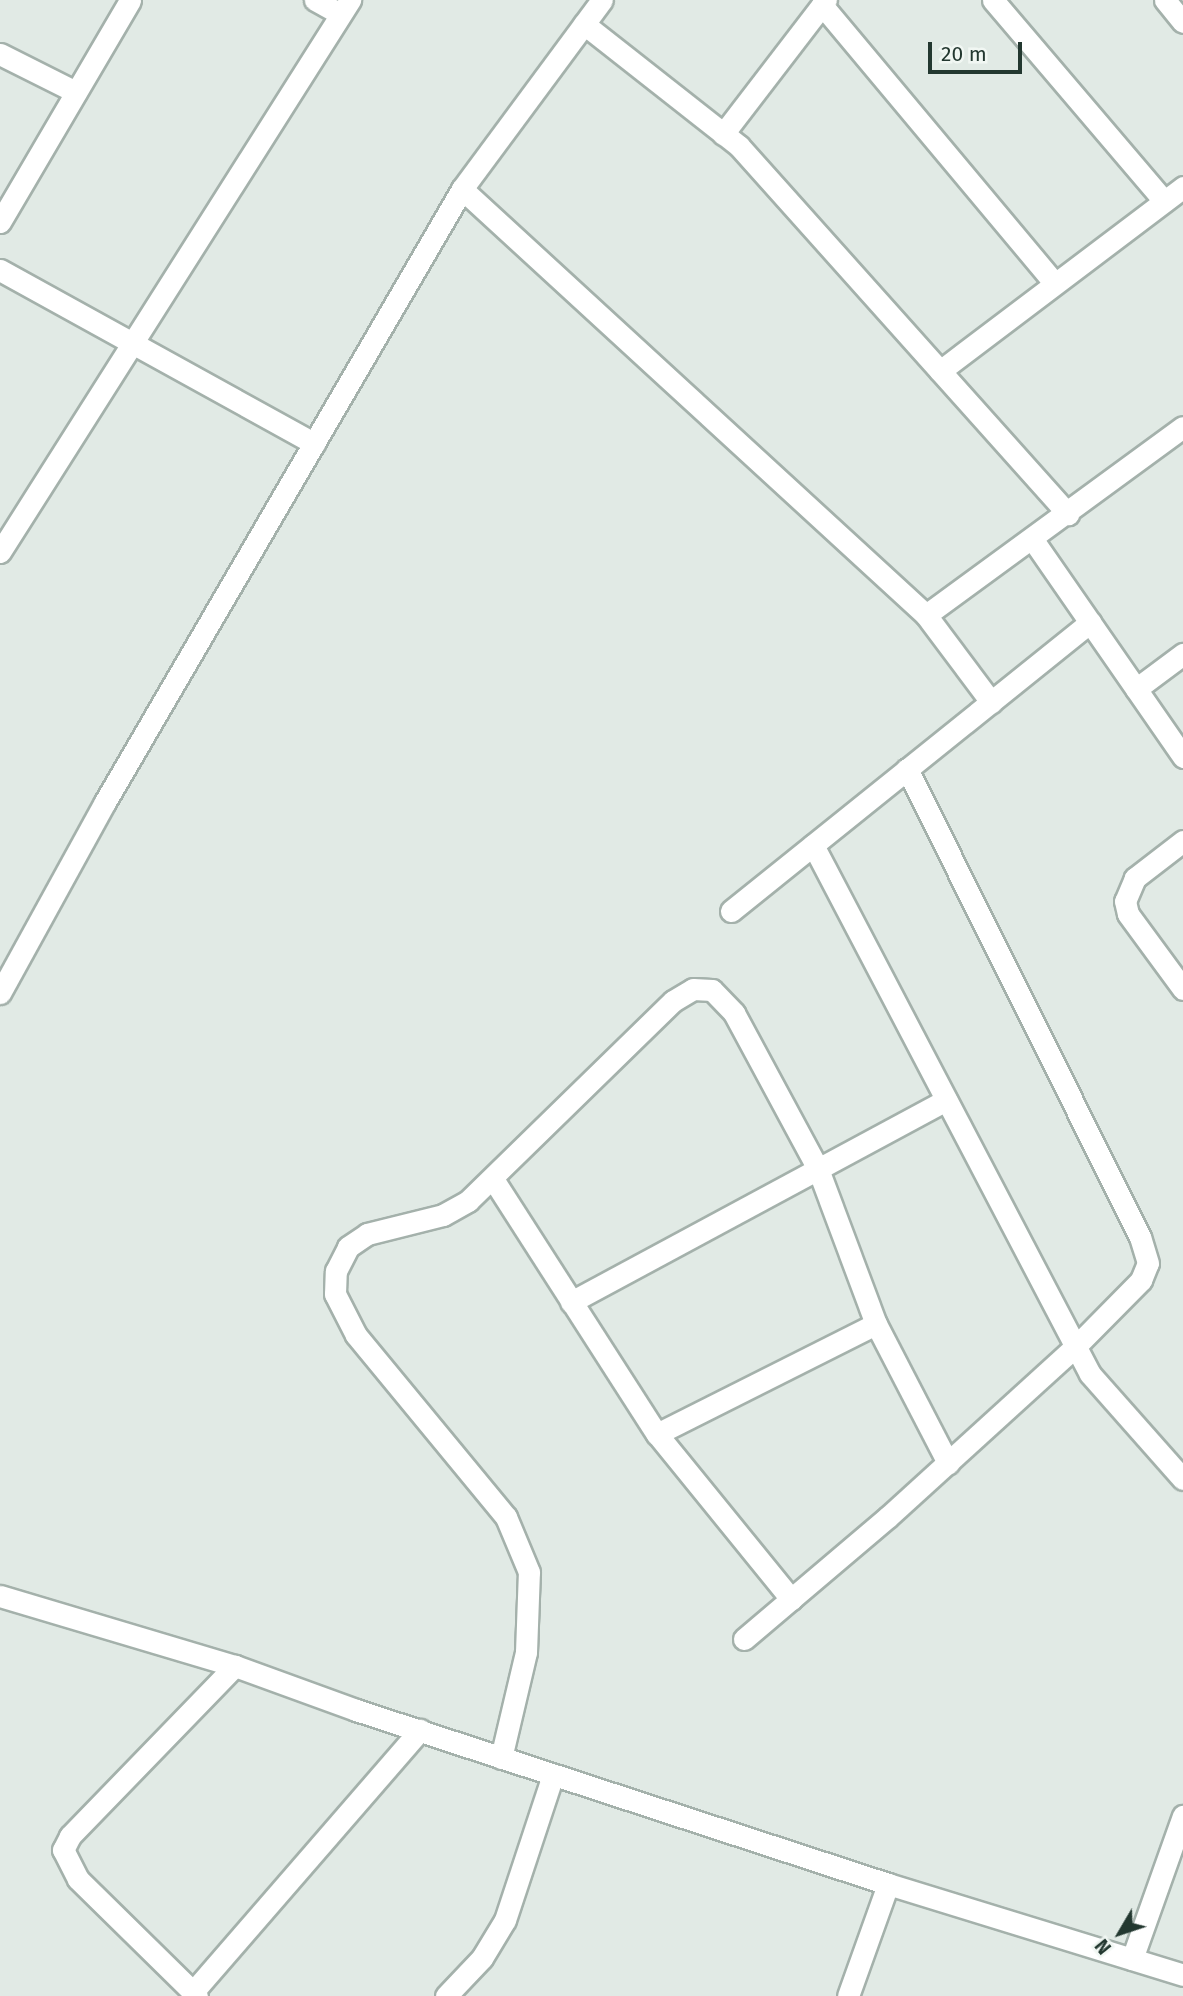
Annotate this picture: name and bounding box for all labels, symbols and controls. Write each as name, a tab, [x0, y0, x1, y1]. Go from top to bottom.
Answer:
scale bar	[931, 28, 1026, 72]
text: 20 m	[941, 41, 987, 67]
north arrow	[1085, 1898, 1155, 1968]
text: N	[1090, 1934, 1116, 1959]

